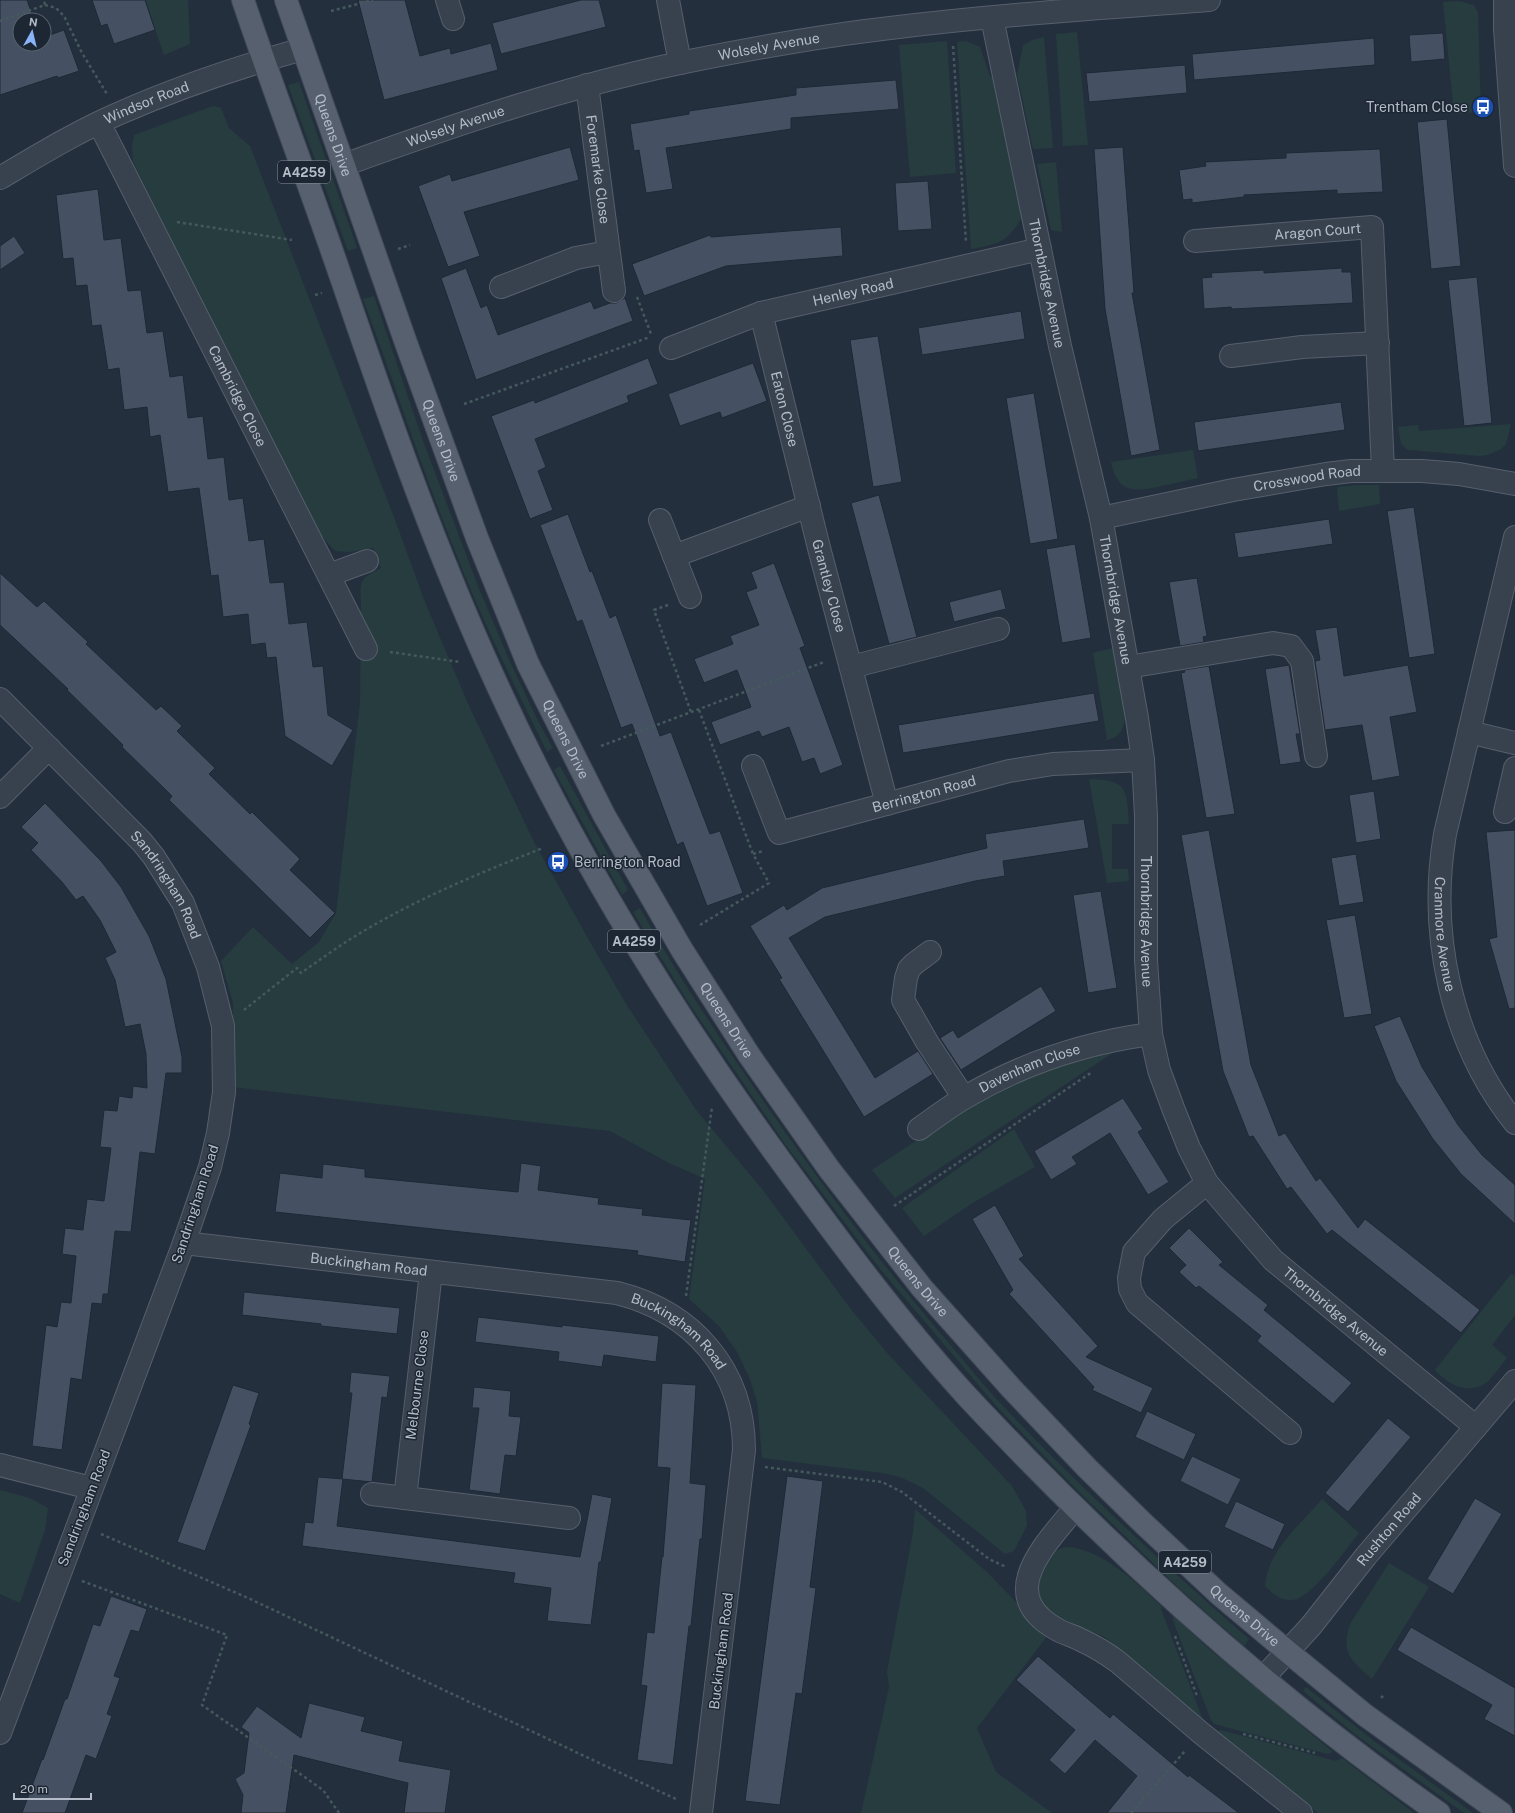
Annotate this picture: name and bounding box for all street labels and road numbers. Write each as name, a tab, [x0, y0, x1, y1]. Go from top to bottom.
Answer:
street label: Wolsely Avenue	[717, 30, 821, 63]
street label: Windsor Road	[101, 78, 191, 127]
street label: Queens Drive	[311, 92, 355, 178]
street label: Wolsely Avenue	[404, 102, 507, 150]
street label: Foremarke Close	[583, 114, 613, 225]
road number: A4259	[278, 161, 330, 183]
street label: Thornbridge Avenue	[1026, 217, 1068, 349]
street label: Aragon Court	[1273, 220, 1362, 243]
street label: Henley Road	[811, 275, 895, 309]
street label: Cambridge Close	[205, 343, 270, 449]
street label: Eaton Close	[768, 370, 802, 449]
street label: Queens Drive	[419, 397, 464, 484]
street label: Crosswood Road	[1252, 463, 1361, 494]
street label: Thornbridge Avenue	[1096, 534, 1135, 666]
street label: Grantley Close	[809, 538, 849, 634]
street label: Queens Drive	[539, 697, 592, 781]
street label: Berrington Road	[870, 772, 978, 816]
street label: Sandringham Road	[127, 827, 204, 941]
street label: Thornbridge Avenue	[1138, 856, 1156, 988]
street label: Cranmore Avenue	[1432, 876, 1459, 993]
road number: A4259	[608, 930, 660, 952]
street label: Queens Drive	[697, 979, 757, 1061]
street label: Davenham Close	[976, 1041, 1082, 1096]
street label: Sandringham Road	[168, 1143, 222, 1265]
street label: Queens Drive	[884, 1243, 952, 1320]
street label: Buckingham Road	[309, 1250, 428, 1279]
street label: Thornbridge Avenue	[1280, 1264, 1391, 1359]
street label: Buckingham Road	[629, 1290, 729, 1372]
street label: Melbourne Close	[402, 1329, 432, 1441]
street label: Sandringham Road	[54, 1447, 114, 1569]
street label: Rushton Road	[1354, 1490, 1424, 1569]
road number: A4259	[1159, 1551, 1211, 1573]
street label: Queens Drive	[1207, 1582, 1283, 1650]
street label: Buckingham Road	[706, 1592, 736, 1710]

